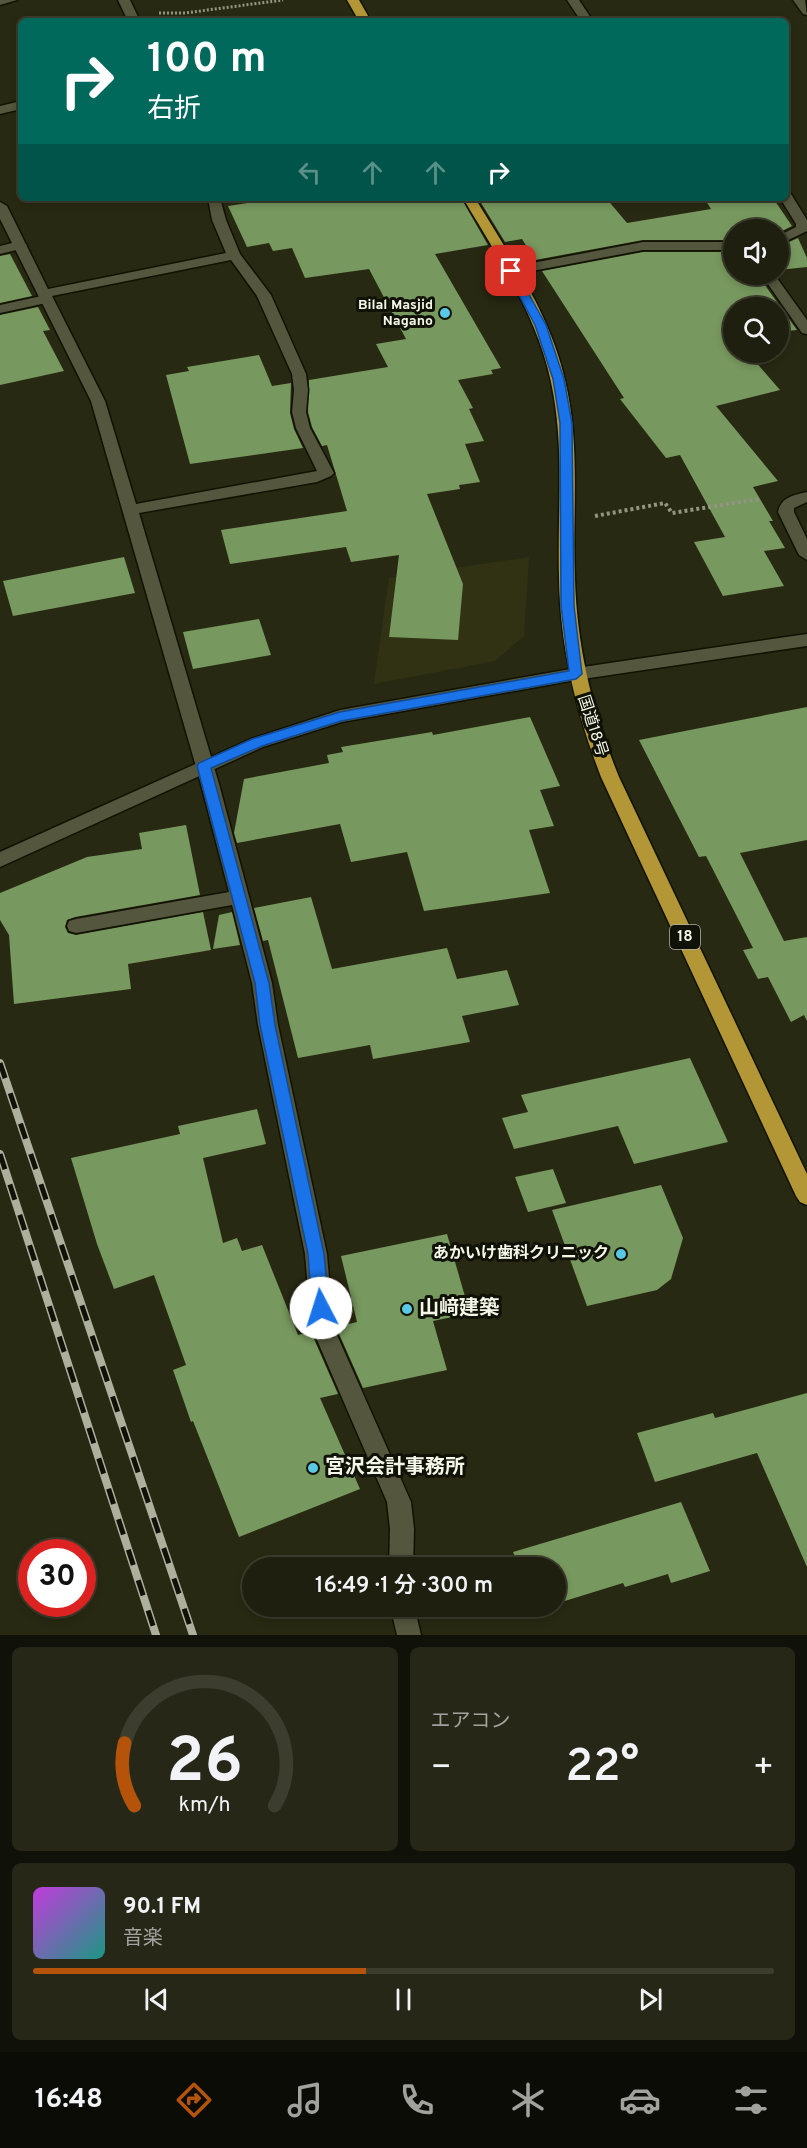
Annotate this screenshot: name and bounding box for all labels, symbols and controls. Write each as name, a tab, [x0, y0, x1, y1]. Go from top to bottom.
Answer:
text: 100 m	[147, 34, 266, 87]
icon: right	[48, 42, 126, 120]
text: 右折	[147, 93, 201, 127]
icon: left	[293, 156, 326, 189]
icon: ahead	[356, 156, 389, 189]
icon: ahead	[419, 156, 452, 189]
icon: right	[482, 156, 515, 189]
map controls	[723, 219, 789, 363]
button: sound	[723, 219, 789, 285]
pin	[485, 245, 536, 296]
icon: arrive	[494, 254, 527, 287]
place label: Bilal Masjid Nagano	[358, 297, 433, 330]
button: search	[723, 297, 789, 363]
marker: Bilal Masjid Nagano	[438, 306, 452, 320]
street label: 国道18号	[573, 693, 611, 759]
road number: 18	[670, 925, 700, 949]
place label: あかいけ歯科クリニック	[433, 1244, 609, 1264]
marker: あかいけ歯科クリニック	[614, 1247, 628, 1261]
position arrow	[289, 1276, 353, 1340]
place label: 山﨑建築	[419, 1296, 499, 1322]
marker: 山﨑建築	[400, 1302, 414, 1316]
place label: 宮沢会計事務所	[325, 1455, 465, 1481]
marker: 宮沢会計事務所	[306, 1461, 320, 1475]
speed limit sign: 30	[18, 1539, 96, 1617]
text: 16:49 · 1 分 · 300 m	[315, 1573, 493, 1600]
text: エアコン	[431, 1709, 511, 1735]
text: 26	[166, 1725, 243, 1804]
text: 22°	[565, 1740, 639, 1797]
text: −	[431, 1748, 452, 1790]
text: +	[753, 1748, 774, 1790]
text: km/h	[179, 1792, 231, 1819]
text: 90.1 FM	[123, 1894, 201, 1921]
text: 音楽	[123, 1926, 163, 1952]
icon: previous	[140, 1983, 173, 2016]
icon: pause	[387, 1983, 420, 2016]
icon: next	[634, 1983, 667, 2016]
icon: directions	[173, 2079, 215, 2121]
icon: music	[284, 2079, 326, 2121]
icon: phone	[396, 2079, 438, 2121]
icon: climate	[507, 2079, 549, 2121]
icon: car	[619, 2079, 661, 2121]
icon: filters	[730, 2079, 772, 2121]
text: 16:48	[35, 2083, 103, 2117]

